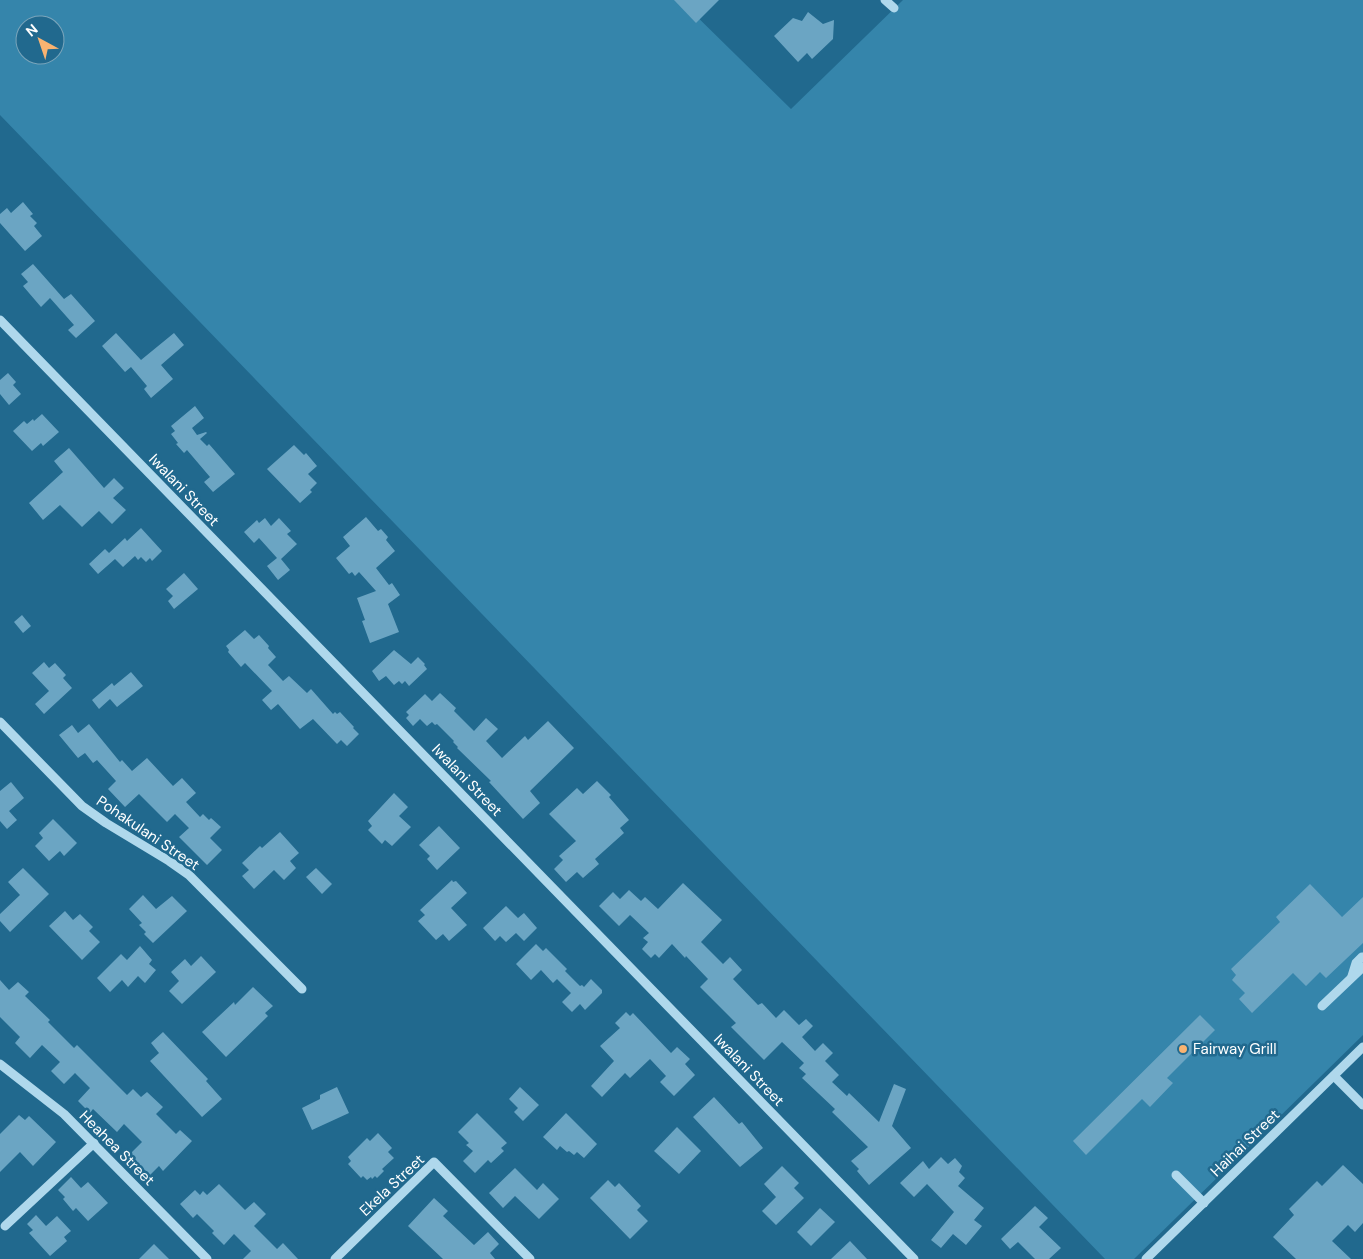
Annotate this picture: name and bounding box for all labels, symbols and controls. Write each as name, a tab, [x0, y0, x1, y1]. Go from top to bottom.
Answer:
north arrow	[15, 15, 65, 65]
text: N	[22, 20, 41, 40]
street label: Iwalani Street	[144, 450, 224, 531]
street label: Iwalani Street	[427, 740, 507, 821]
street label: Pohakulani Street	[93, 791, 204, 875]
street label: Iwalani Street	[709, 1030, 789, 1111]
place label: Fairway Grill	[1193, 1039, 1276, 1059]
marker: Fairway Grill	[1177, 1043, 1189, 1055]
street label: Haihai Street	[1206, 1105, 1284, 1181]
street label: Heahea Street	[75, 1106, 159, 1190]
street label: Ekela Street	[355, 1150, 429, 1220]

